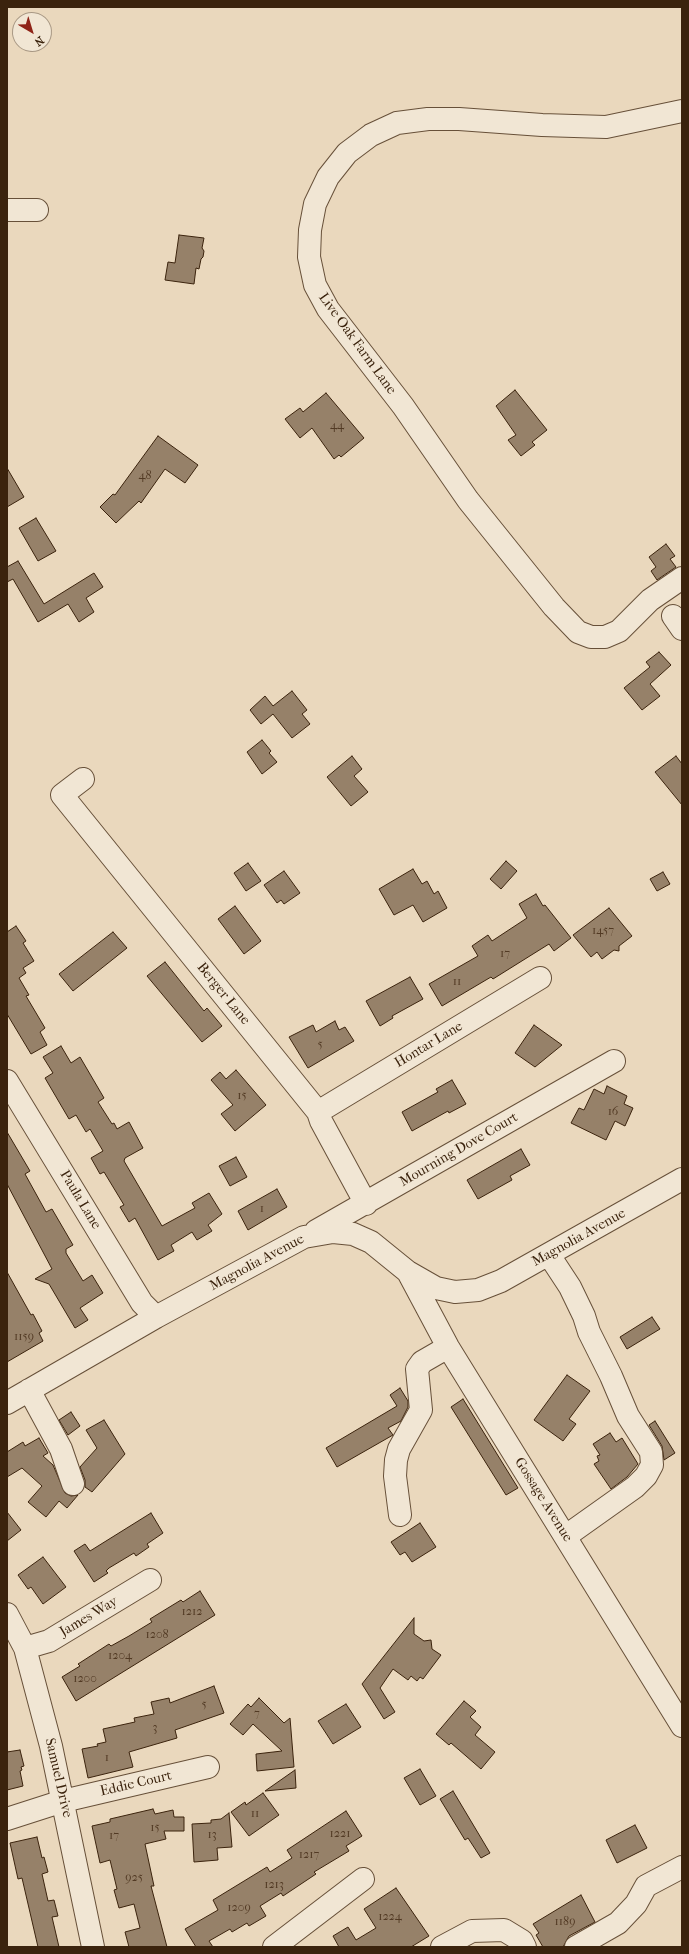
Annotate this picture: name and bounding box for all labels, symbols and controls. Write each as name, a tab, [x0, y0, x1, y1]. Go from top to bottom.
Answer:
north arrow	[12, 12, 52, 52]
text: N	[32, 33, 46, 49]
street label: Live Oak Farm Lane	[315, 290, 399, 398]
house number: 44	[330, 419, 344, 433]
house number: 48	[138, 469, 152, 483]
house number: 1457	[592, 924, 614, 938]
house number: 17	[500, 947, 510, 961]
street label: Berger Lane	[193, 959, 253, 1029]
house number: 11	[453, 975, 461, 989]
street label: Hontar Lane	[392, 1018, 466, 1072]
house number: 5	[317, 1038, 323, 1052]
house number: 15	[237, 1089, 247, 1103]
house number: 16	[608, 1105, 618, 1119]
street label: Mourning Dove Court	[397, 1109, 521, 1191]
street label: Paula Lane	[56, 1167, 104, 1233]
house number: 1	[260, 1202, 264, 1216]
street label: Magnolia Avenue	[529, 1205, 629, 1271]
street label: Magnolia Avenue	[207, 1231, 307, 1295]
house number: 1159	[14, 1330, 34, 1344]
street label: Gossage Avenue	[510, 1455, 576, 1545]
street label: James Way	[57, 1593, 121, 1641]
house number: 1212	[182, 1605, 202, 1619]
house number: 1208	[145, 1628, 169, 1642]
house number: 1204	[108, 1649, 132, 1663]
house number: 1200	[73, 1672, 97, 1686]
house number: 5	[201, 1698, 207, 1712]
house number: 7	[254, 1707, 260, 1721]
house number: 3	[153, 1721, 157, 1735]
street label: Samuel Drive	[41, 1737, 75, 1819]
house number: 1	[105, 1751, 109, 1765]
street label: Eddie Court	[98, 1768, 174, 1800]
house number: 11	[251, 1807, 259, 1821]
house number: 15	[150, 1821, 160, 1835]
house number: 1221	[330, 1827, 350, 1841]
house number: 13	[207, 1828, 217, 1842]
house number: 17	[109, 1829, 119, 1843]
house number: 1217	[299, 1848, 319, 1862]
house number: 925	[125, 1871, 143, 1885]
house number: 1213	[264, 1878, 284, 1892]
house number: 1209	[227, 1901, 251, 1915]
house number: 1224	[378, 1910, 402, 1924]
house number: 1189	[555, 1915, 575, 1929]

